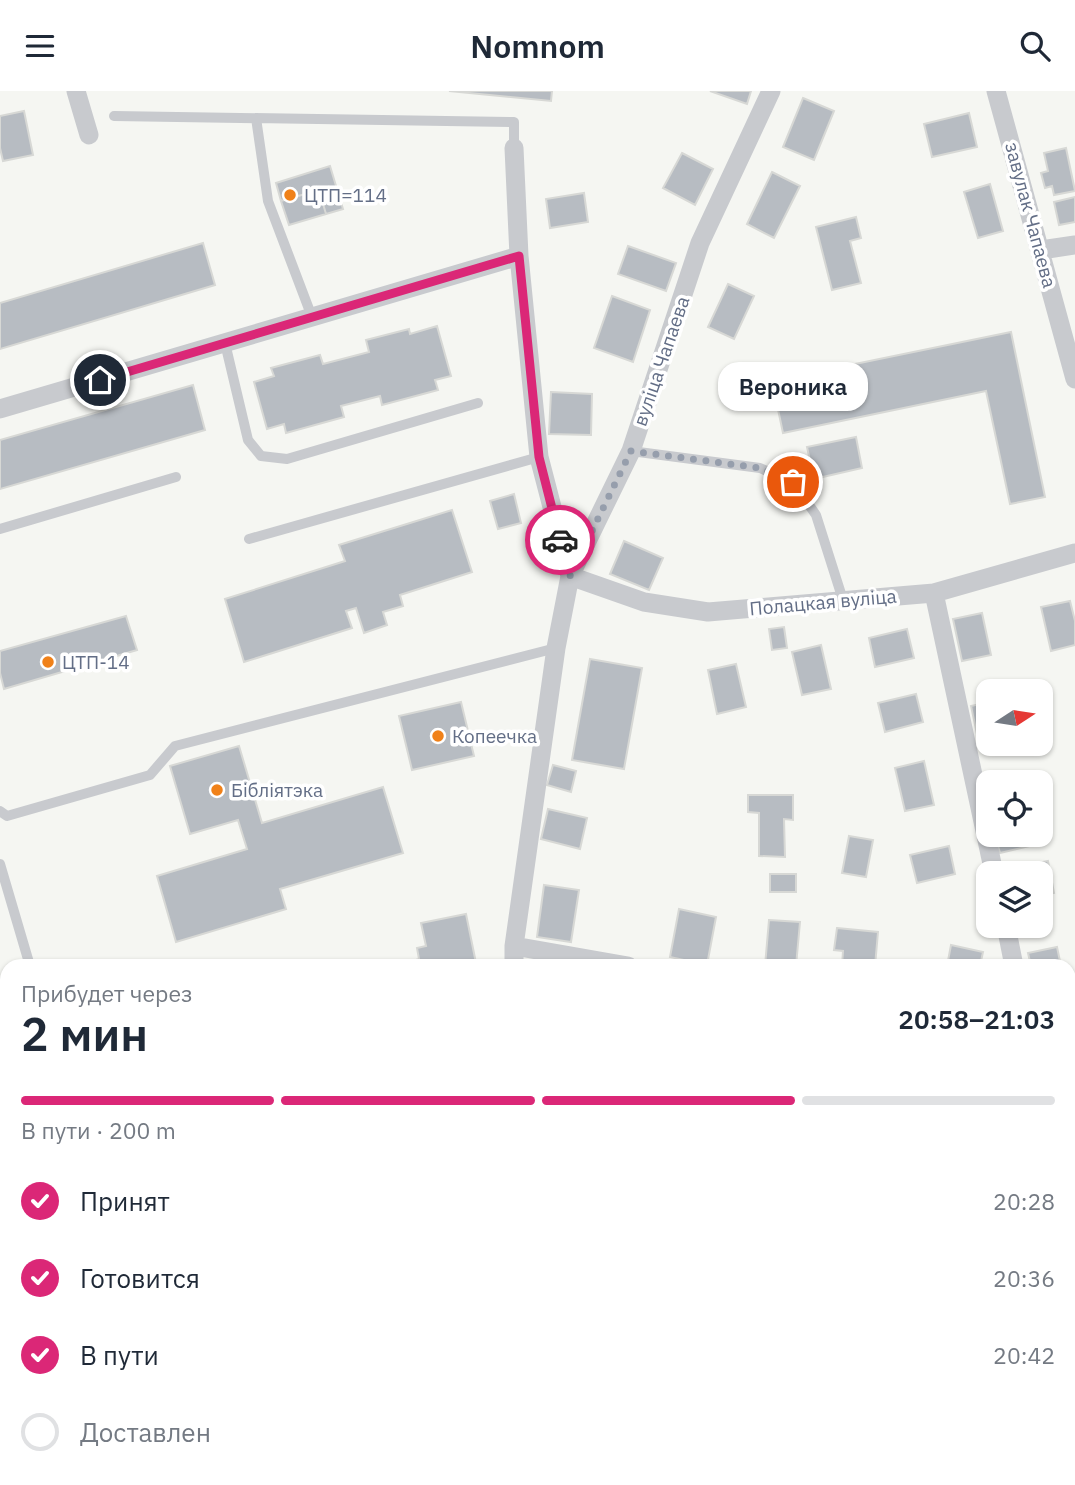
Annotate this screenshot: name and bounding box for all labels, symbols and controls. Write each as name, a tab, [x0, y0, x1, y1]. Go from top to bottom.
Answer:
text: Nomnom	[470, 25, 605, 67]
icon: menu	[21, 27, 59, 65]
icon: search	[1016, 27, 1054, 65]
street label: завулак Чапаева	[1000, 140, 1062, 290]
place label: ЦТП=114	[304, 183, 387, 207]
marker: ЦТП=114	[282, 187, 298, 203]
street label: вуліца Чапаева	[628, 293, 694, 429]
pin	[70, 350, 130, 410]
icon: home	[81, 361, 119, 399]
callout: Вероника	[718, 363, 868, 412]
text: Вероника	[739, 371, 847, 401]
pin	[763, 452, 823, 512]
icon: bag	[774, 463, 812, 501]
courier	[525, 505, 595, 575]
icon: car	[541, 521, 579, 559]
street label: Полацкая вуліца	[748, 584, 898, 620]
place label: ЦТП-14	[62, 650, 130, 674]
marker: ЦТП-14	[40, 654, 56, 670]
north arrow	[976, 679, 1054, 756]
map controls	[976, 679, 1053, 938]
place label: Копеечка	[452, 724, 537, 748]
marker: Копеечка	[430, 728, 446, 744]
button: locate	[976, 770, 1053, 847]
place label: Бібліятэка	[231, 778, 323, 802]
marker: Бібліятэка	[209, 782, 225, 798]
button: layers	[976, 861, 1053, 938]
text: Прибудет через	[21, 978, 193, 1008]
text: 20:58–21:03	[898, 1002, 1055, 1036]
text: 2 мин	[21, 1004, 148, 1064]
text: В пути · 200 m	[21, 1115, 176, 1145]
icon: check	[21, 1182, 59, 1220]
text: Принят	[80, 1184, 170, 1218]
text: 20:28	[993, 1186, 1055, 1216]
icon: check	[21, 1259, 59, 1297]
text: Готовится	[80, 1261, 200, 1295]
text: 20:36	[993, 1263, 1055, 1293]
icon: check	[21, 1336, 59, 1374]
text: В пути	[80, 1338, 159, 1372]
text: 20:42	[993, 1340, 1055, 1370]
text: Доставлен	[80, 1415, 211, 1449]

